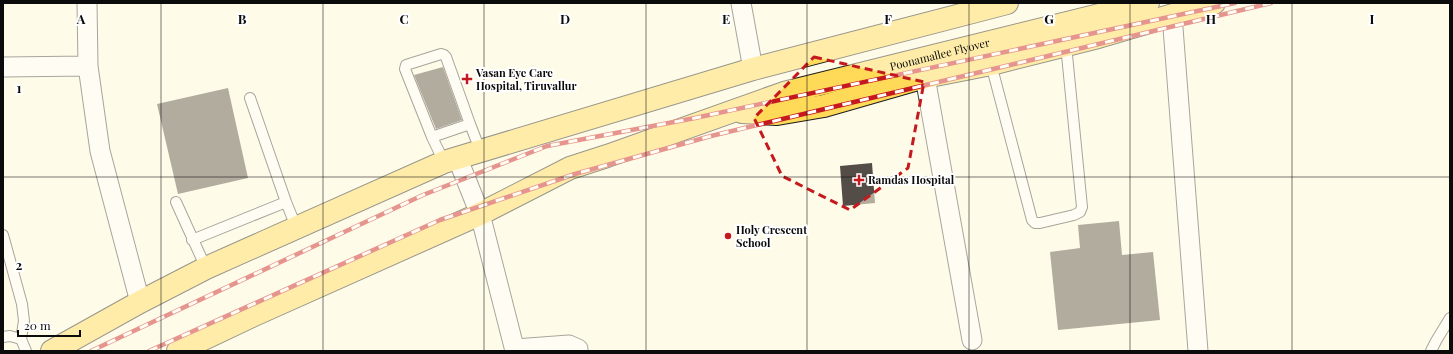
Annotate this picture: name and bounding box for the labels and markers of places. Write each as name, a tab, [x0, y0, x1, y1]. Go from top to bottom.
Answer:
place label: Vasan Eye Care Hospital, Tiruvallur	[475, 65, 578, 93]
marker: Vasan Eye Care Hospital, Tiruvallur	[461, 73, 473, 85]
place label: Ramdas Hospital	[868, 172, 955, 187]
marker: Ramdas Hospital	[853, 174, 865, 186]
place label: Holy Crescent School	[736, 222, 807, 250]
marker: Holy Crescent School	[723, 231, 733, 241]

